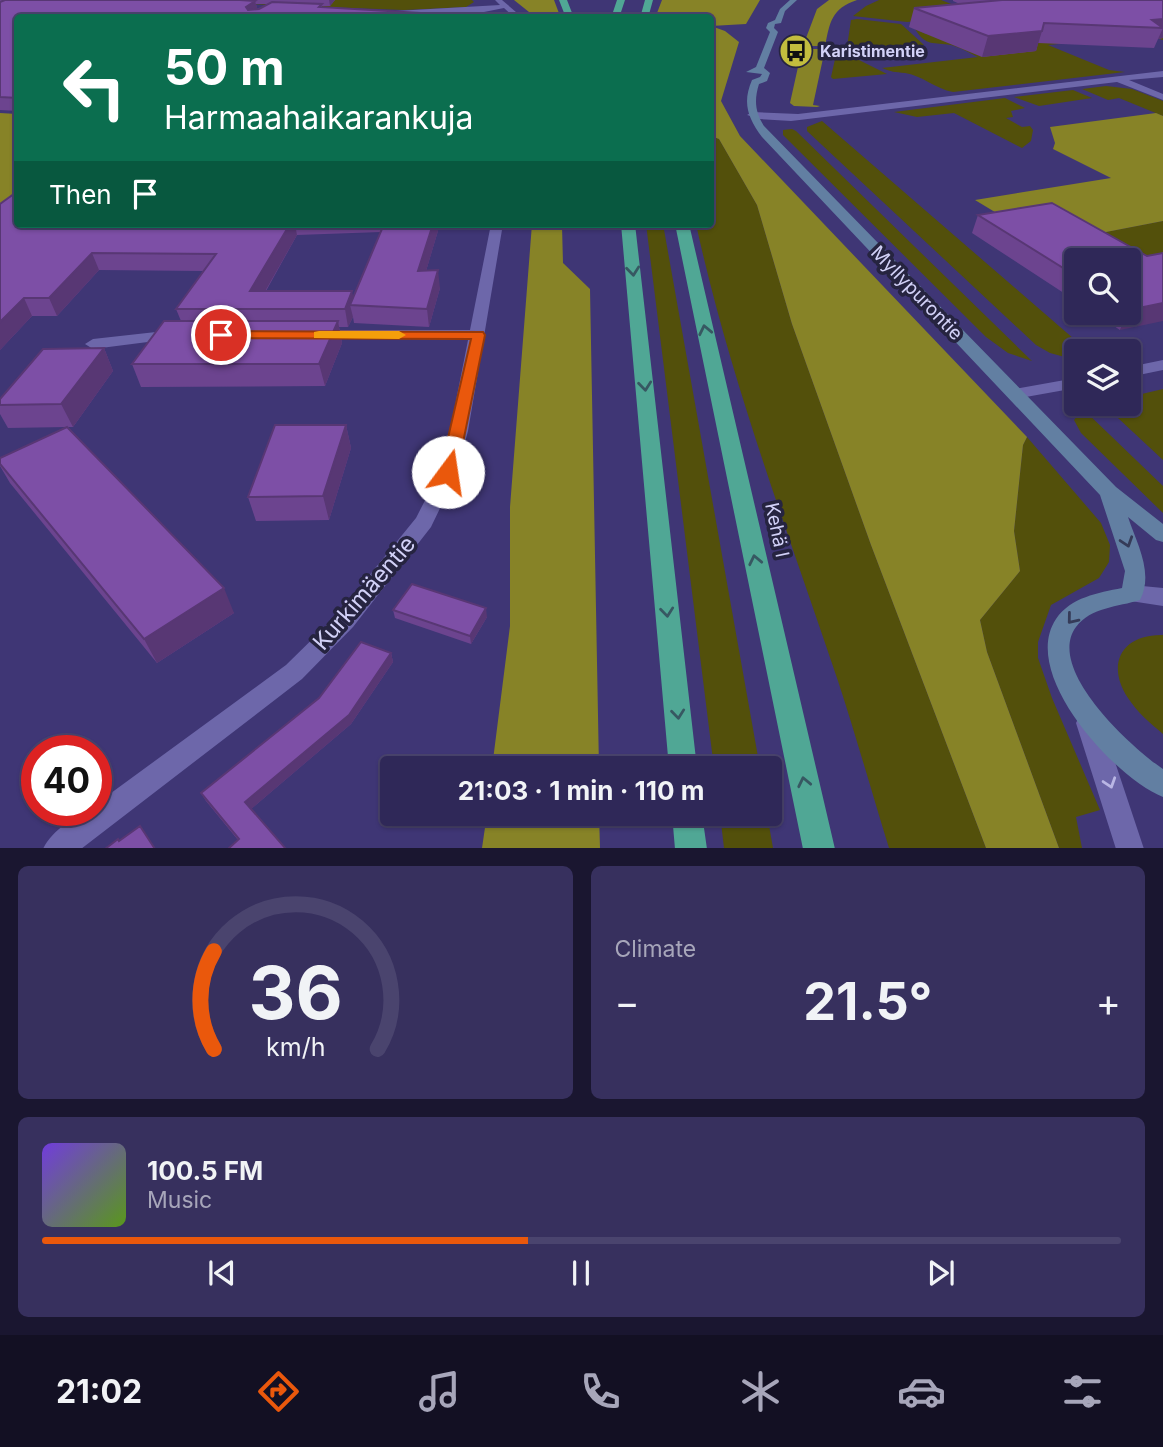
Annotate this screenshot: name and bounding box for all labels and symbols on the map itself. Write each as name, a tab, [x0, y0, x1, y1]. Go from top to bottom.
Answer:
bus stop icon: Karistimentie	[777, 32, 815, 70]
place label: Karistimentie	[820, 41, 925, 61]
street label: Myllypurontie	[866, 241, 968, 345]
one-way arrow	[626, 265, 641, 277]
pin	[191, 305, 251, 365]
one-way arrow	[699, 324, 713, 336]
one-way arrow	[637, 381, 652, 392]
position arrow	[411, 435, 485, 509]
street label: Kehä I	[760, 500, 794, 560]
street label: Kurkimäentie	[307, 530, 421, 656]
one-way arrow	[1118, 536, 1133, 548]
one-way arrow	[749, 554, 763, 566]
one-way arrow	[660, 607, 675, 618]
one-way arrow	[1067, 612, 1080, 624]
one-way arrow	[670, 708, 685, 720]
speed limit sign: 40	[21, 735, 112, 826]
one-way arrow	[798, 776, 812, 788]
one-way arrow	[1102, 777, 1116, 789]

